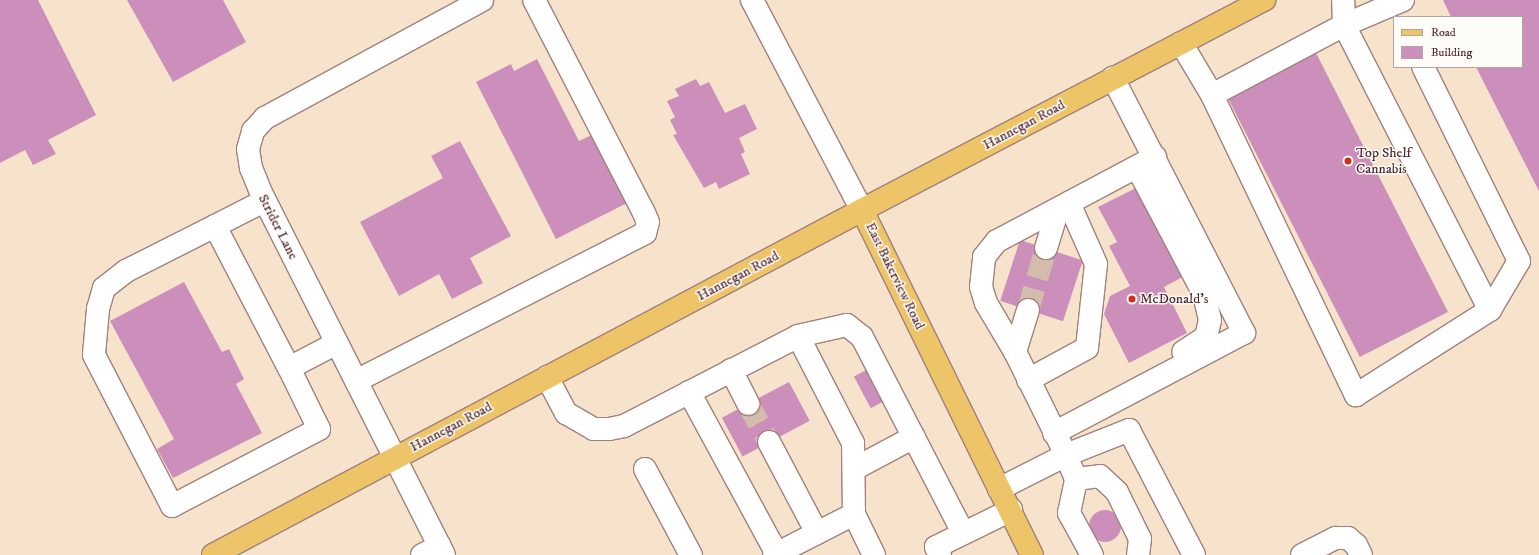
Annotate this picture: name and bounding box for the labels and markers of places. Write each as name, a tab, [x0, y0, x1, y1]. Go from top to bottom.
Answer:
place label: Top Shelf Cannabis	[1356, 145, 1411, 178]
marker: Top Shelf Cannabis	[1343, 156, 1353, 166]
place label: McDonald's	[1140, 291, 1208, 307]
marker: McDonald's	[1127, 294, 1137, 304]

